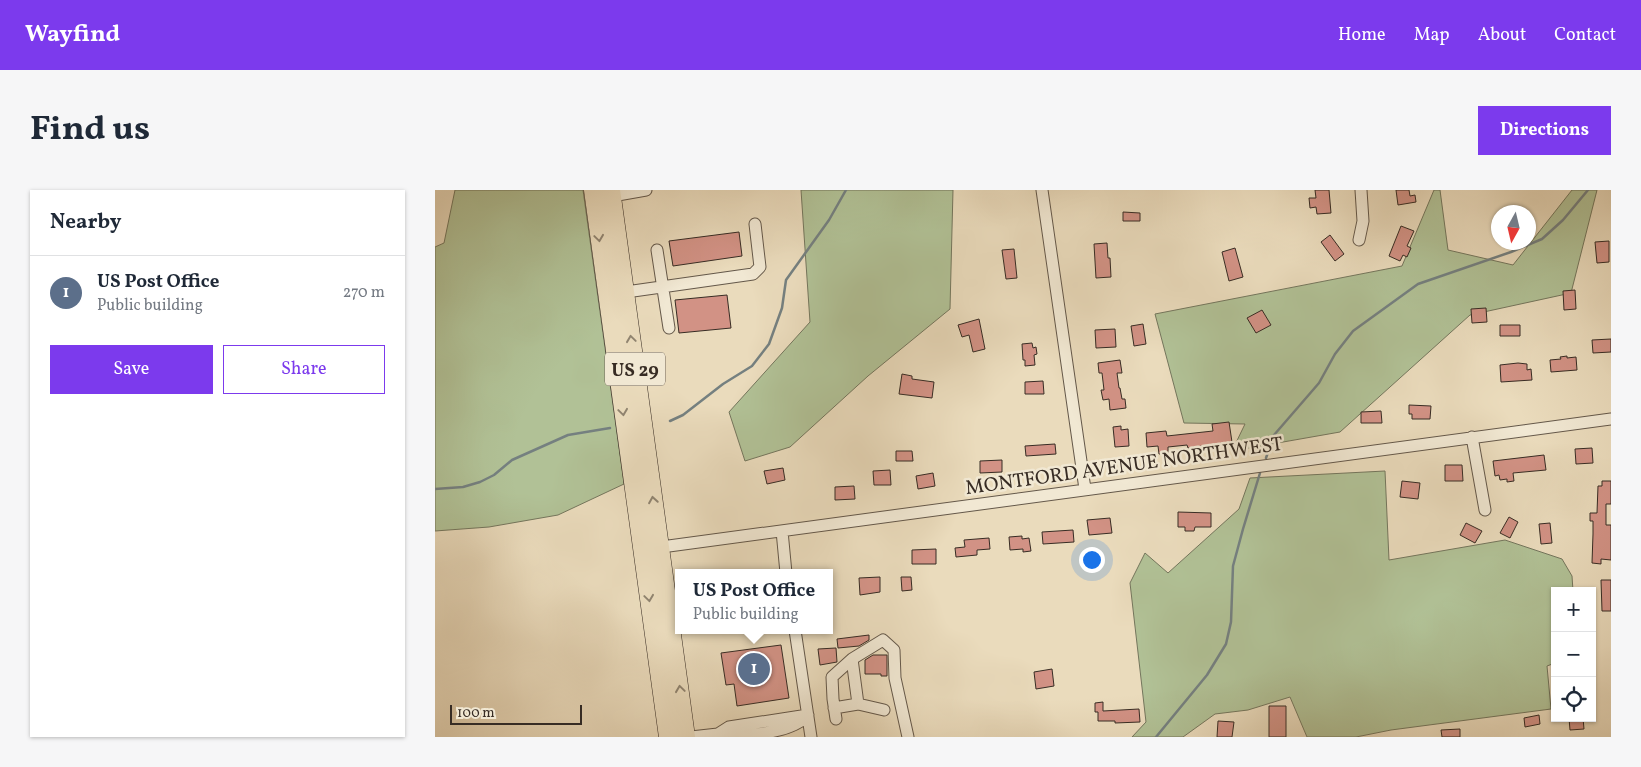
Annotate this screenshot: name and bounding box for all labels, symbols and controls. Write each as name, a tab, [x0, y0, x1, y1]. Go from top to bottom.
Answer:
text: Wayfind	[25, 18, 120, 52]
text: Home	[1338, 23, 1386, 48]
text: Map	[1414, 23, 1450, 48]
text: About	[1478, 23, 1526, 48]
text: Contact	[1554, 23, 1616, 48]
text: Find us	[30, 106, 150, 154]
button: Directions	[1478, 106, 1611, 155]
north arrow	[1491, 205, 1536, 250]
text: Nearby	[50, 208, 121, 237]
one-way arrow	[593, 235, 604, 243]
text: US Post Office	[97, 269, 219, 295]
text: 1	[63, 282, 69, 304]
text: 270 m	[343, 282, 385, 304]
text: Public building	[97, 295, 203, 317]
one-way arrow	[626, 334, 637, 342]
button: Save	[50, 345, 213, 394]
button: Share	[223, 345, 385, 394]
road number: US 29	[605, 352, 665, 385]
one-way arrow	[617, 407, 627, 416]
street label: MONTFORD AVENUE NORTHWEST	[964, 431, 1285, 503]
one-way arrow	[649, 495, 659, 504]
your location	[1079, 547, 1105, 573]
popup	[675, 569, 833, 634]
text: US Post Office	[693, 578, 815, 604]
map controls	[1551, 587, 1596, 722]
button: +	[1551, 587, 1596, 632]
one-way arrow	[643, 594, 654, 602]
text: Public building	[693, 604, 799, 626]
button: −	[1551, 632, 1596, 677]
pin: 1	[738, 650, 770, 688]
button: locate	[1551, 677, 1596, 722]
one-way arrow	[675, 684, 685, 693]
scale bar	[450, 702, 583, 725]
text: 100 m	[457, 704, 495, 723]

